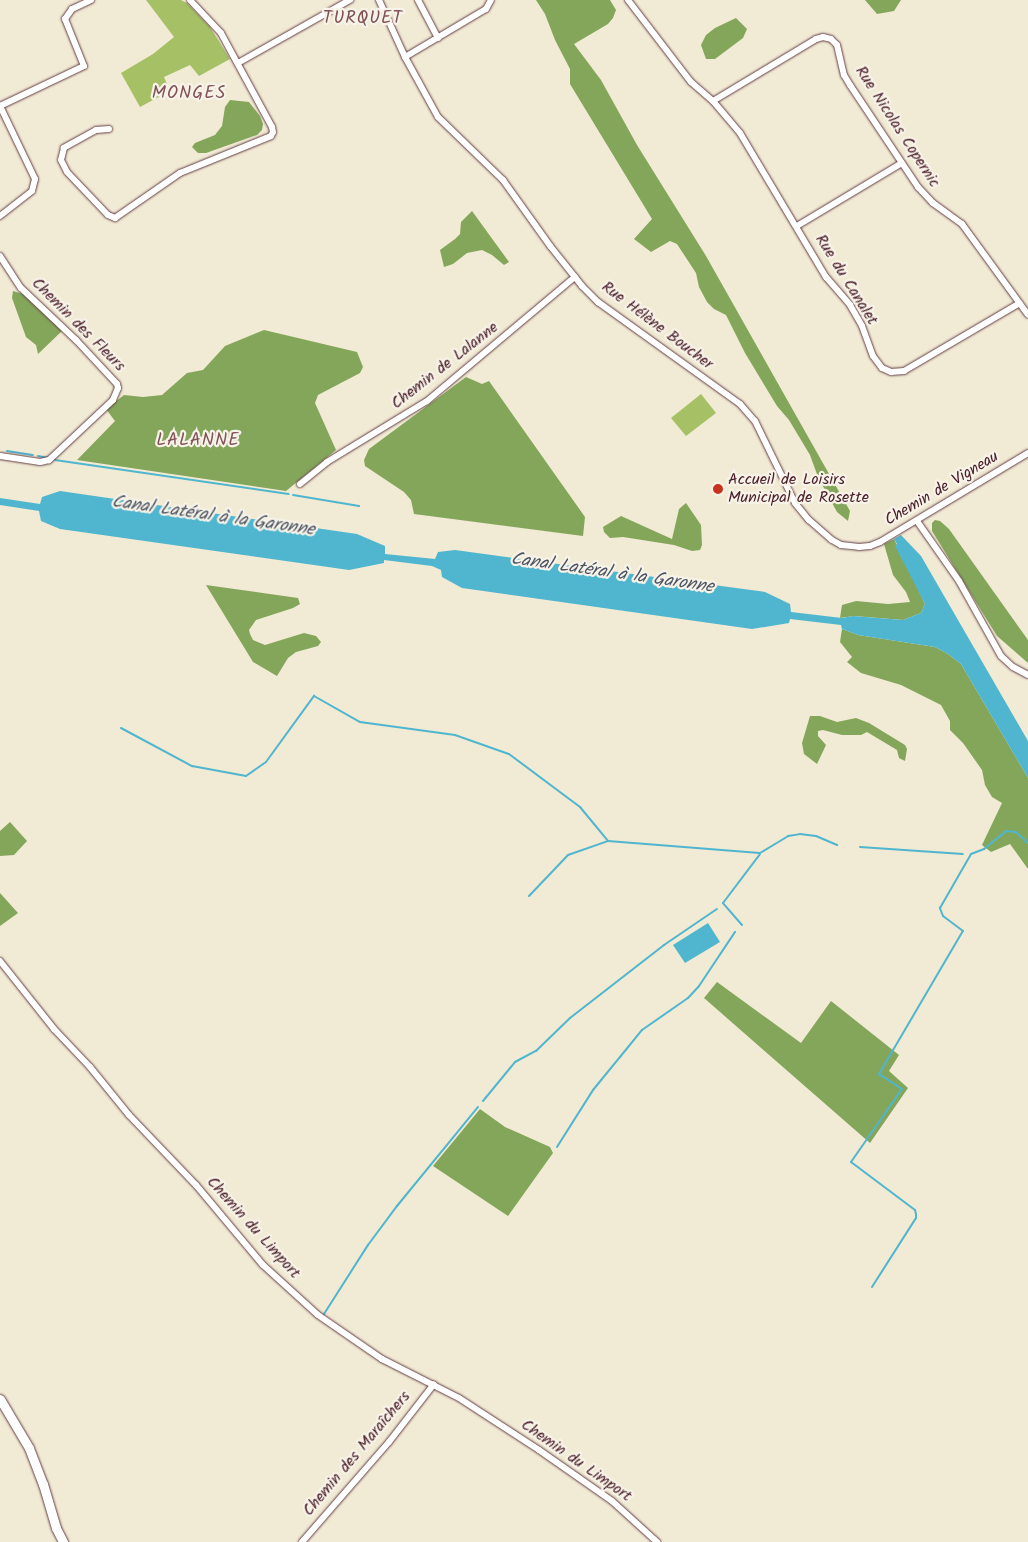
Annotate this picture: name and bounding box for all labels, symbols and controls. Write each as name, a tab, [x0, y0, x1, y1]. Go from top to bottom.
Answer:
district label: TURQUET	[322, 8, 404, 30]
street label: Rue Nicolas Copernic	[851, 63, 943, 191]
district label: MONGES	[151, 83, 227, 105]
street label: Rue du Canalet	[811, 231, 881, 329]
street label: Chemin des Fleurs	[27, 274, 129, 376]
street label: Rue Hélène Boucher	[597, 278, 717, 374]
street label: Chemin de Lalanne	[388, 318, 502, 414]
district label: LALANNE	[155, 430, 241, 452]
street label: Chemin de Vigneau	[882, 447, 1002, 531]
place label: Accueil de Loisirs Municipal de Rosette	[728, 470, 869, 508]
marker: Accueil de Loisirs Municipal de Rosette	[712, 483, 724, 495]
water label: Canal Latéral à la Garonne	[110, 492, 316, 542]
water label: Canal Latéral à la Garonne	[509, 549, 715, 599]
street label: Chemin du Limport	[202, 1173, 304, 1283]
street label: Chemin des Maraîchers	[299, 1388, 415, 1520]
street label: Chemin du Limport	[517, 1416, 635, 1506]

